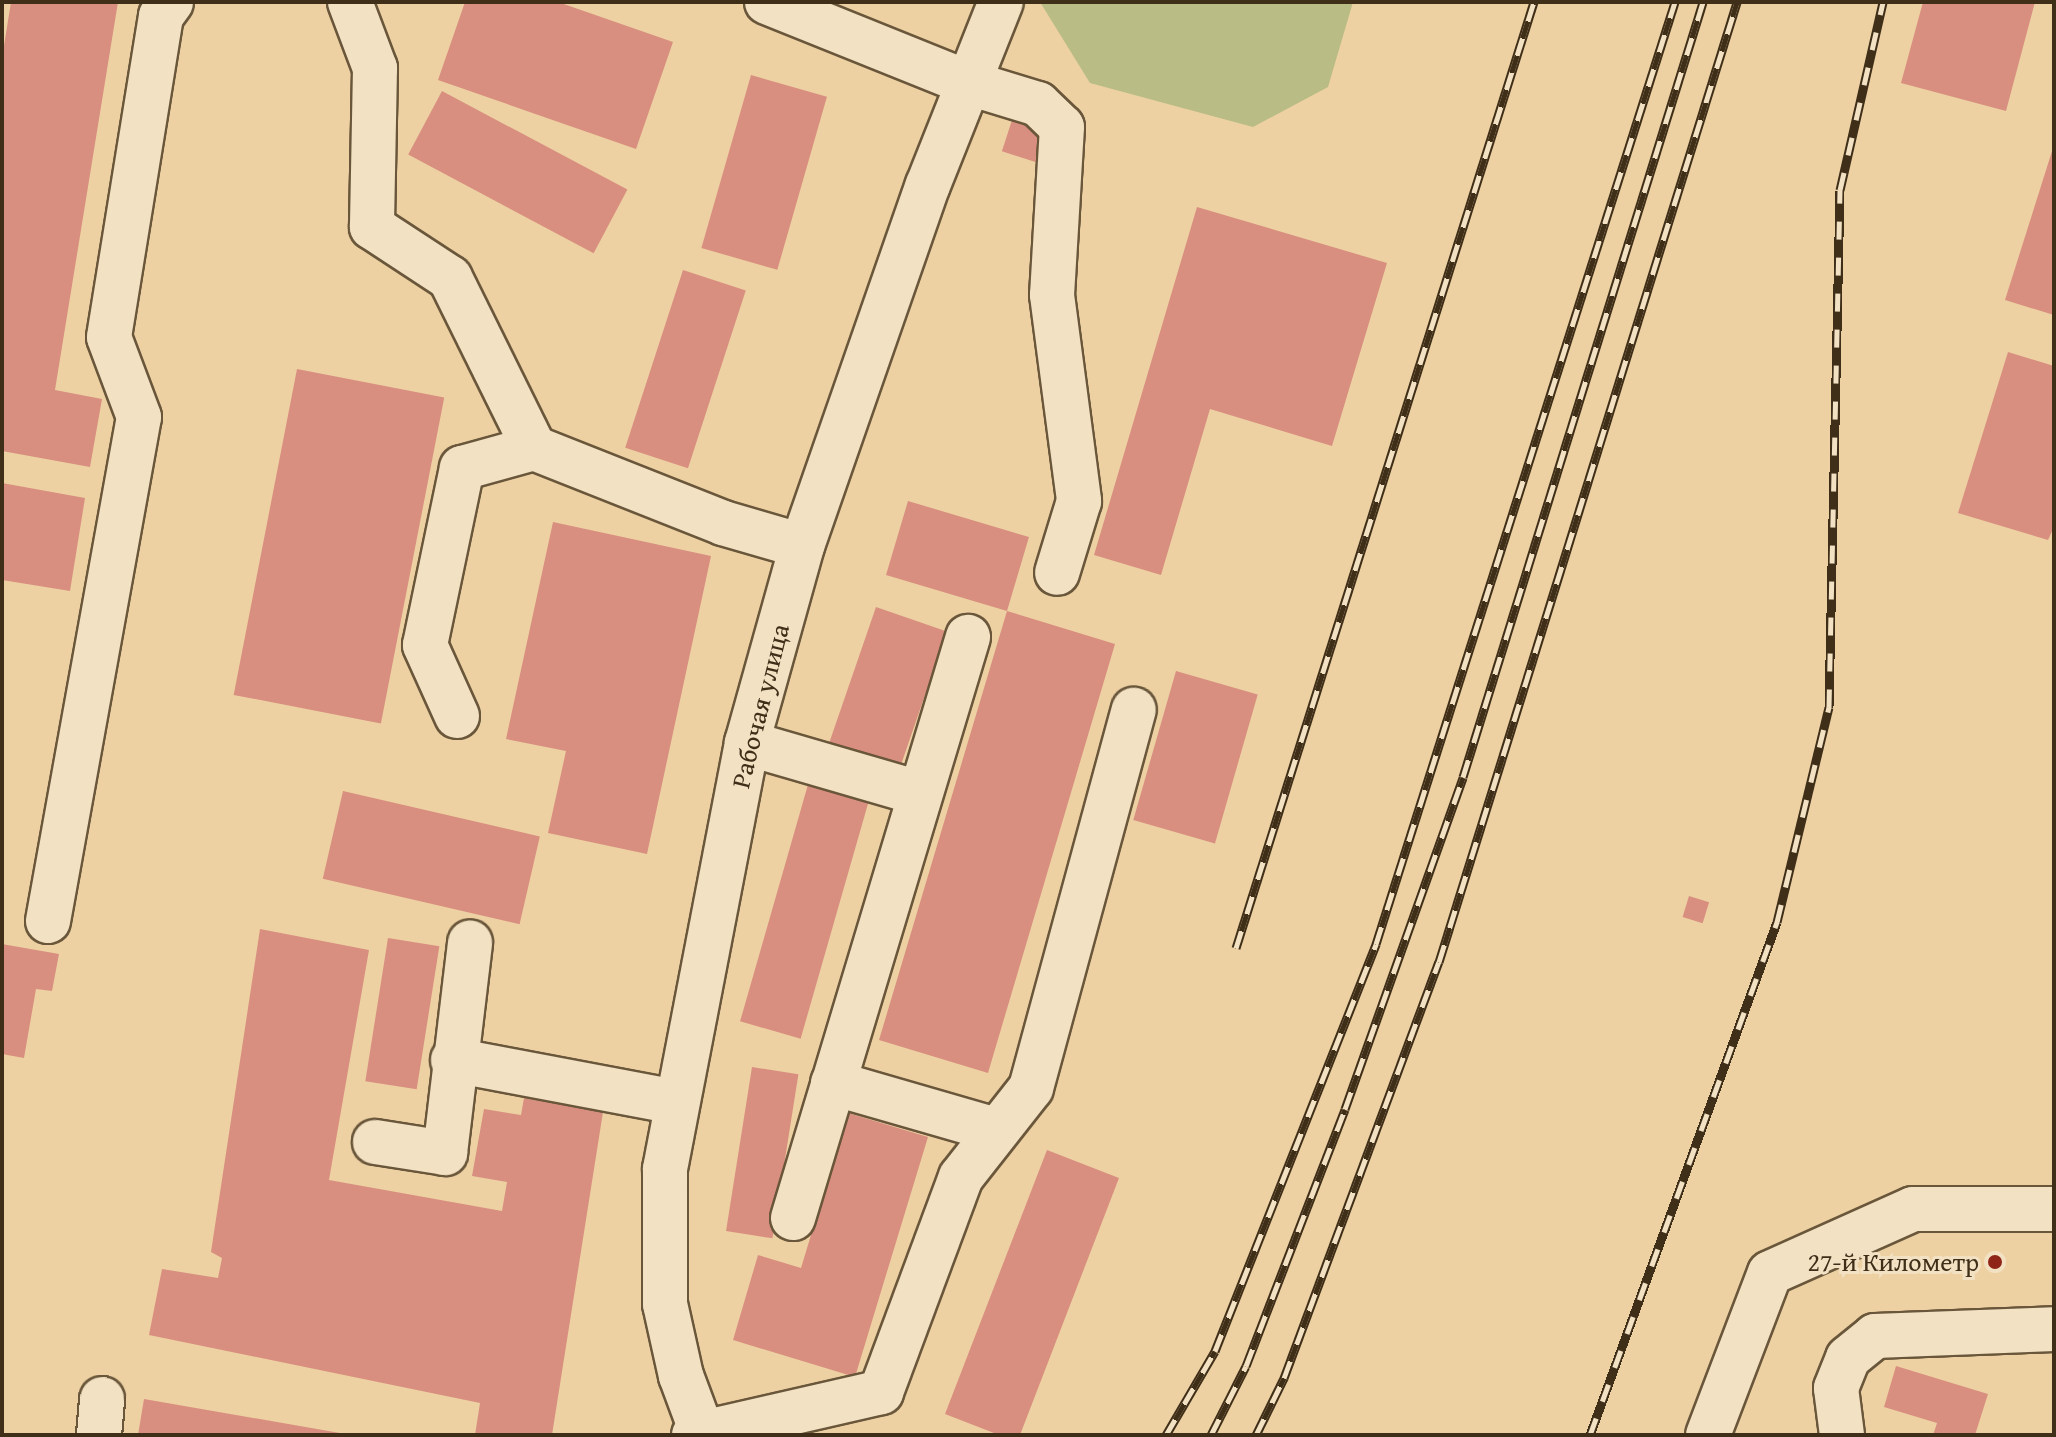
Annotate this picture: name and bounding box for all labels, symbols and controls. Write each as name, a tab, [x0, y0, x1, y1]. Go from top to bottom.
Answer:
street label: Рабочая улица	[725, 621, 795, 791]
place label: 27-й Километр	[1807, 1246, 1979, 1278]
marker: 27-й Километр	[1986, 1253, 2004, 1271]

